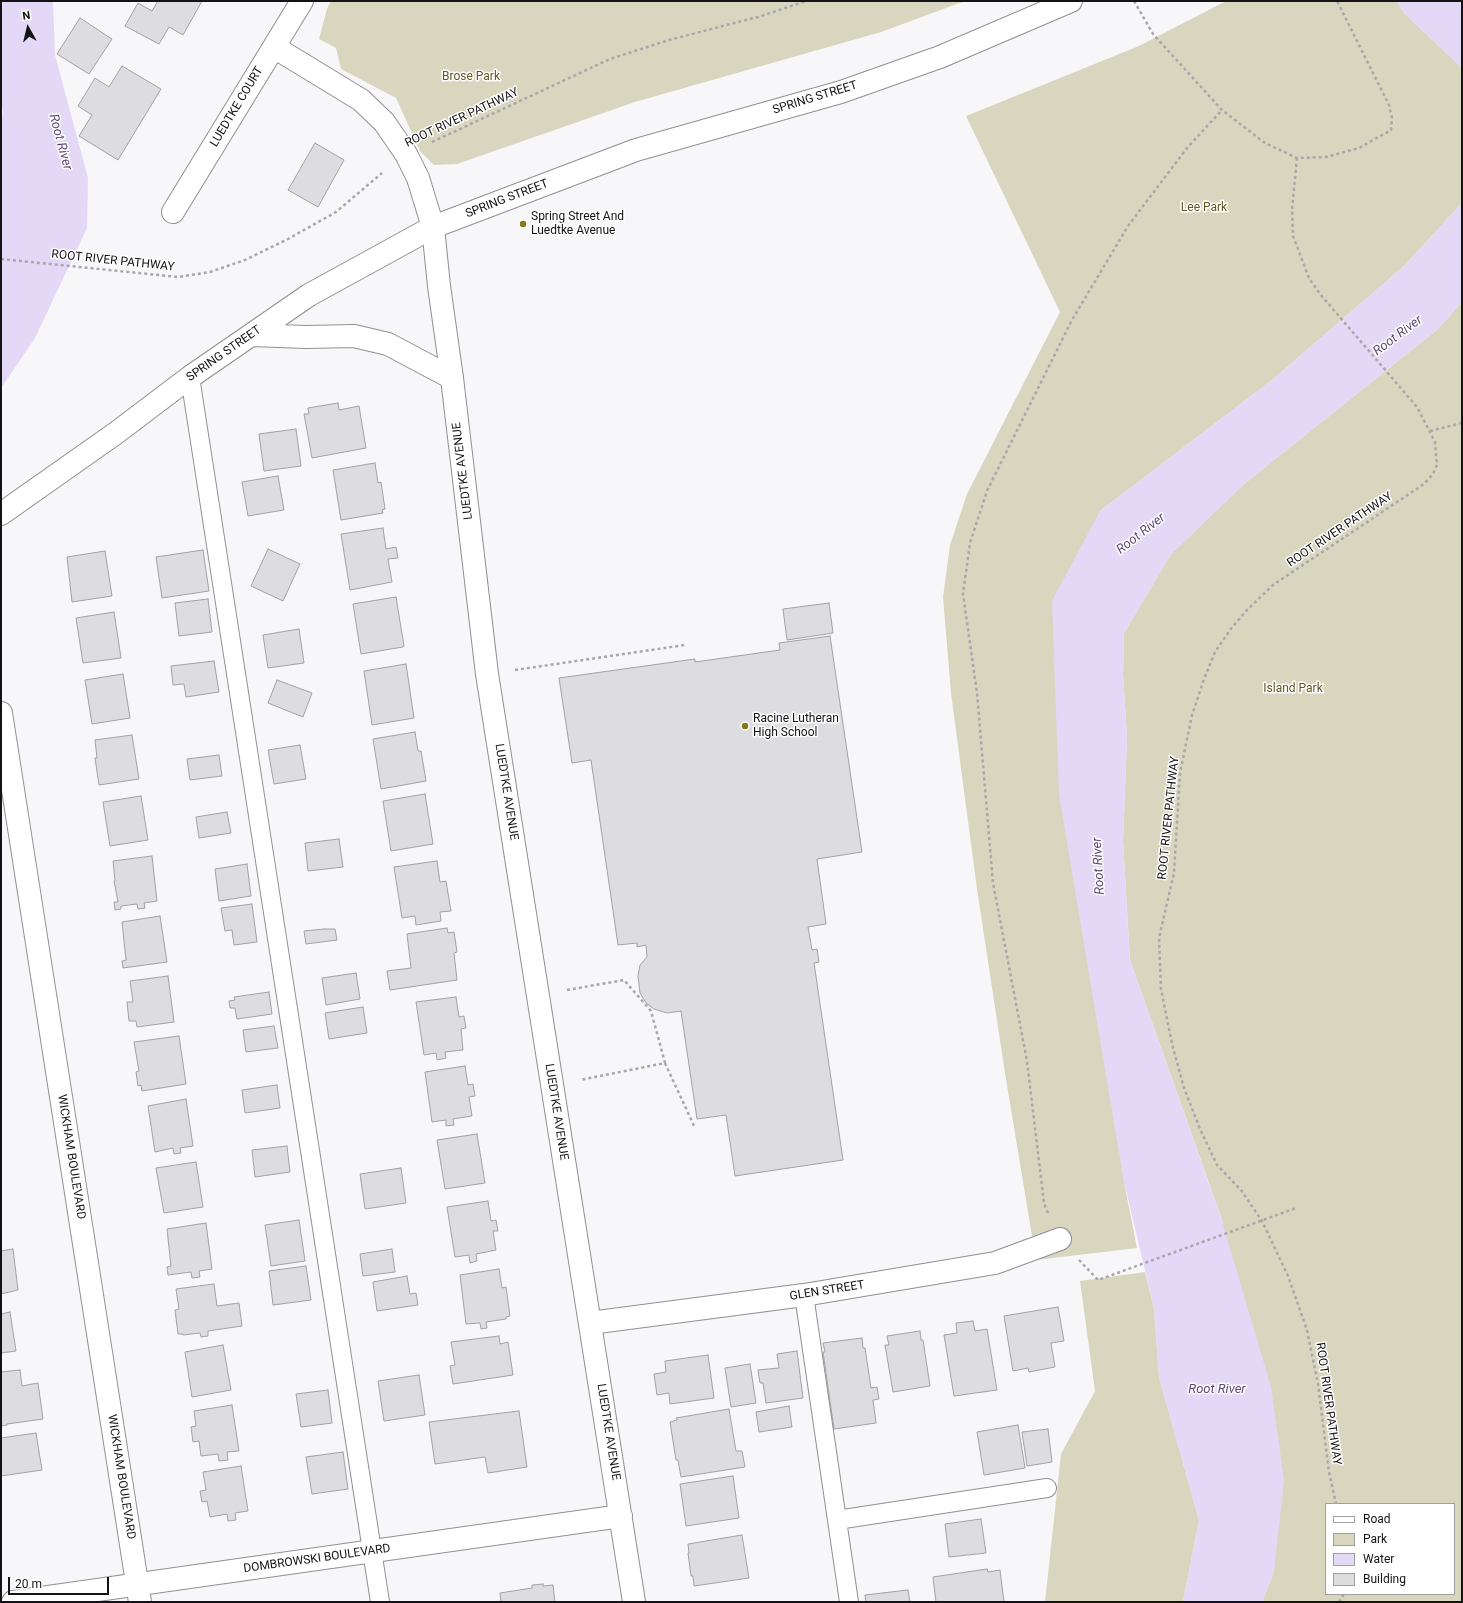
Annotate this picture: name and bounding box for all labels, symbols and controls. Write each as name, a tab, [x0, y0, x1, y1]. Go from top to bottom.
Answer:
north arrow	[8, 8, 48, 48]
text: N	[22, 9, 31, 23]
street label: LUEDTKE COURT	[207, 64, 267, 150]
park label: Brose Park	[442, 70, 500, 84]
street label: SPRING STREET	[771, 78, 859, 118]
street label: ROOT RIVER PATHWAY	[403, 85, 521, 151]
water label: Root River	[45, 112, 75, 172]
street label: SPRING STREET	[463, 177, 551, 221]
park label: Lee Park	[1181, 201, 1227, 215]
place label: Spring Street And Luedtke Avenue	[531, 210, 624, 238]
marker: Spring Street And Luedtke Avenue	[518, 219, 528, 229]
street label: ROOT RIVER PATHWAY	[51, 247, 175, 275]
water label: Root River	[1370, 313, 1426, 359]
street label: SPRING STREET	[184, 323, 264, 385]
street label: LUEDTKE AVENUE	[450, 422, 476, 520]
street label: ROOT RIVER PATHWAY	[1285, 489, 1395, 571]
water label: Root River	[1114, 510, 1168, 558]
park label: Island Park	[1263, 682, 1323, 696]
place label: Racine Lutheran High School	[753, 712, 839, 740]
marker: Racine Lutheran High School	[740, 721, 750, 731]
street label: LUEDTKE AVENUE	[491, 743, 521, 841]
street label: ROOT RIVER PATHWAY	[1155, 756, 1183, 880]
water label: Root River	[1090, 837, 1108, 895]
street label: LUEDTKE AVENUE	[541, 1063, 571, 1161]
street label: WICKHAM BOULEVARD	[54, 1094, 88, 1220]
street label: GLEN STREET	[789, 1278, 865, 1304]
street label: ROOT RIVER PATHWAY	[1312, 1342, 1344, 1466]
water label: Root River	[1188, 1382, 1246, 1398]
street label: LUEDTKE AVENUE	[593, 1383, 623, 1481]
street label: WICKHAM BOULEVARD	[104, 1414, 138, 1540]
legend	[1325, 1503, 1455, 1595]
text: Road	[1363, 1512, 1391, 1526]
text: Park	[1363, 1532, 1387, 1546]
street label: DOMBROWSKI BOULEVARD	[243, 1542, 391, 1576]
text: Water	[1363, 1552, 1394, 1566]
scale bar	[10, 1569, 111, 1595]
text: Building	[1363, 1572, 1406, 1586]
text: 20 m	[15, 1577, 42, 1591]

